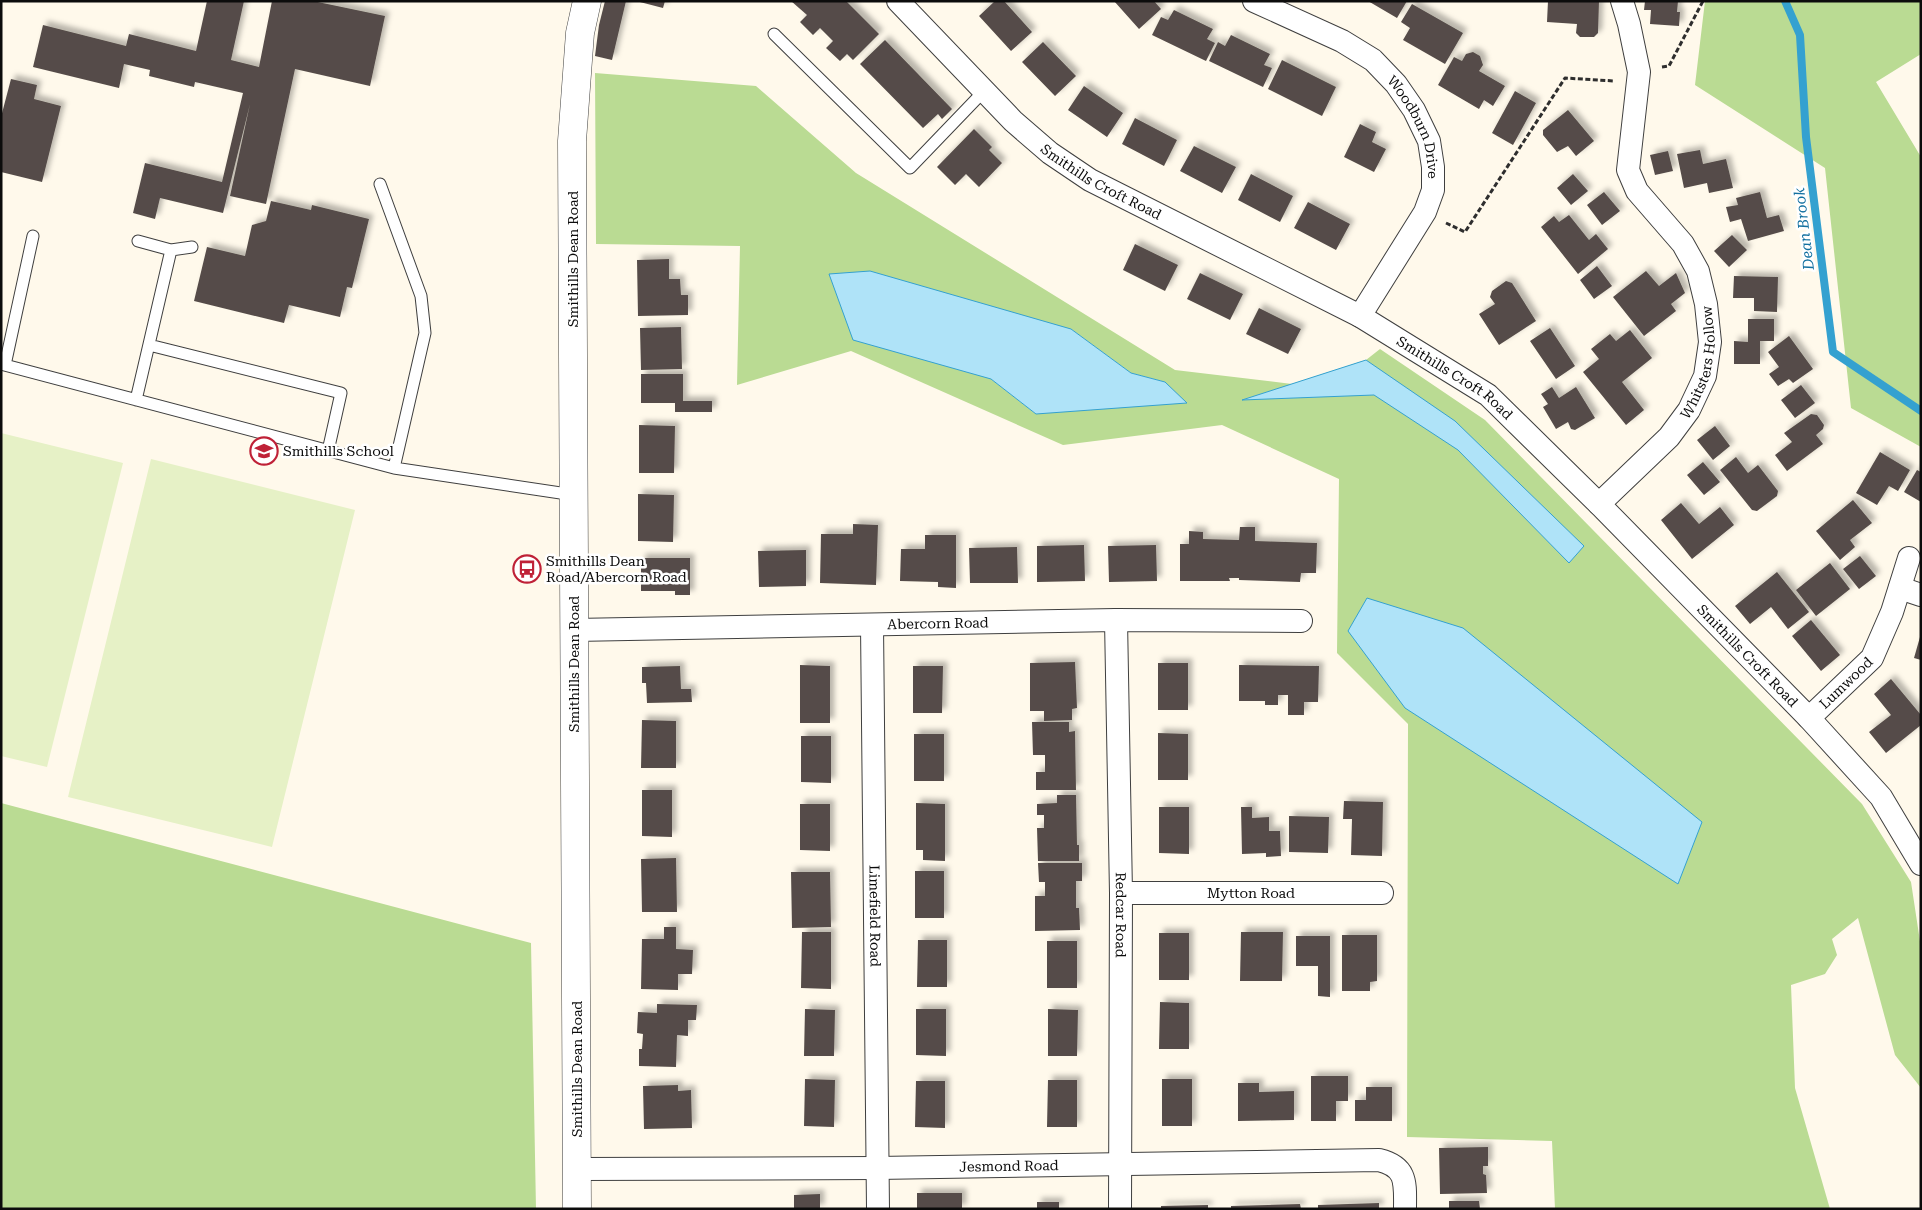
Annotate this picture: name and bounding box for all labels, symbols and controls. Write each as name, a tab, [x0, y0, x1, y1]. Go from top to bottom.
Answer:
street label: Woodburn Drive	[1384, 72, 1441, 179]
street label: Smithills Croft Road	[1038, 141, 1164, 223]
water label: Dean Brook	[1790, 186, 1818, 272]
street label: Smithills Dean Road	[565, 191, 581, 327]
street label: Whitsters Hollow	[1677, 305, 1718, 422]
street label: Smithills Croft Road	[1394, 333, 1516, 423]
school or university icon: Smithills School	[249, 436, 279, 466]
place label: Smithills School	[283, 443, 395, 459]
place label: Smithills Dean Road/Abercorn Road	[546, 553, 687, 585]
bus stop icon: Smithills Dean Road/Abercorn Road	[512, 554, 542, 584]
street label: Smithills Dean Road	[566, 596, 582, 732]
street label: Smithills Croft Road	[1694, 601, 1801, 710]
street label: Abercorn Road	[887, 614, 989, 632]
street label: Lumwood	[1816, 654, 1876, 712]
street label: Limefield Road	[866, 865, 884, 967]
street label: Redcar Road	[1113, 872, 1129, 958]
street label: Mytton Road	[1207, 885, 1295, 901]
street label: Smithills Dean Road	[569, 1001, 585, 1137]
street label: Jesmond Road	[959, 1157, 1059, 1175]

